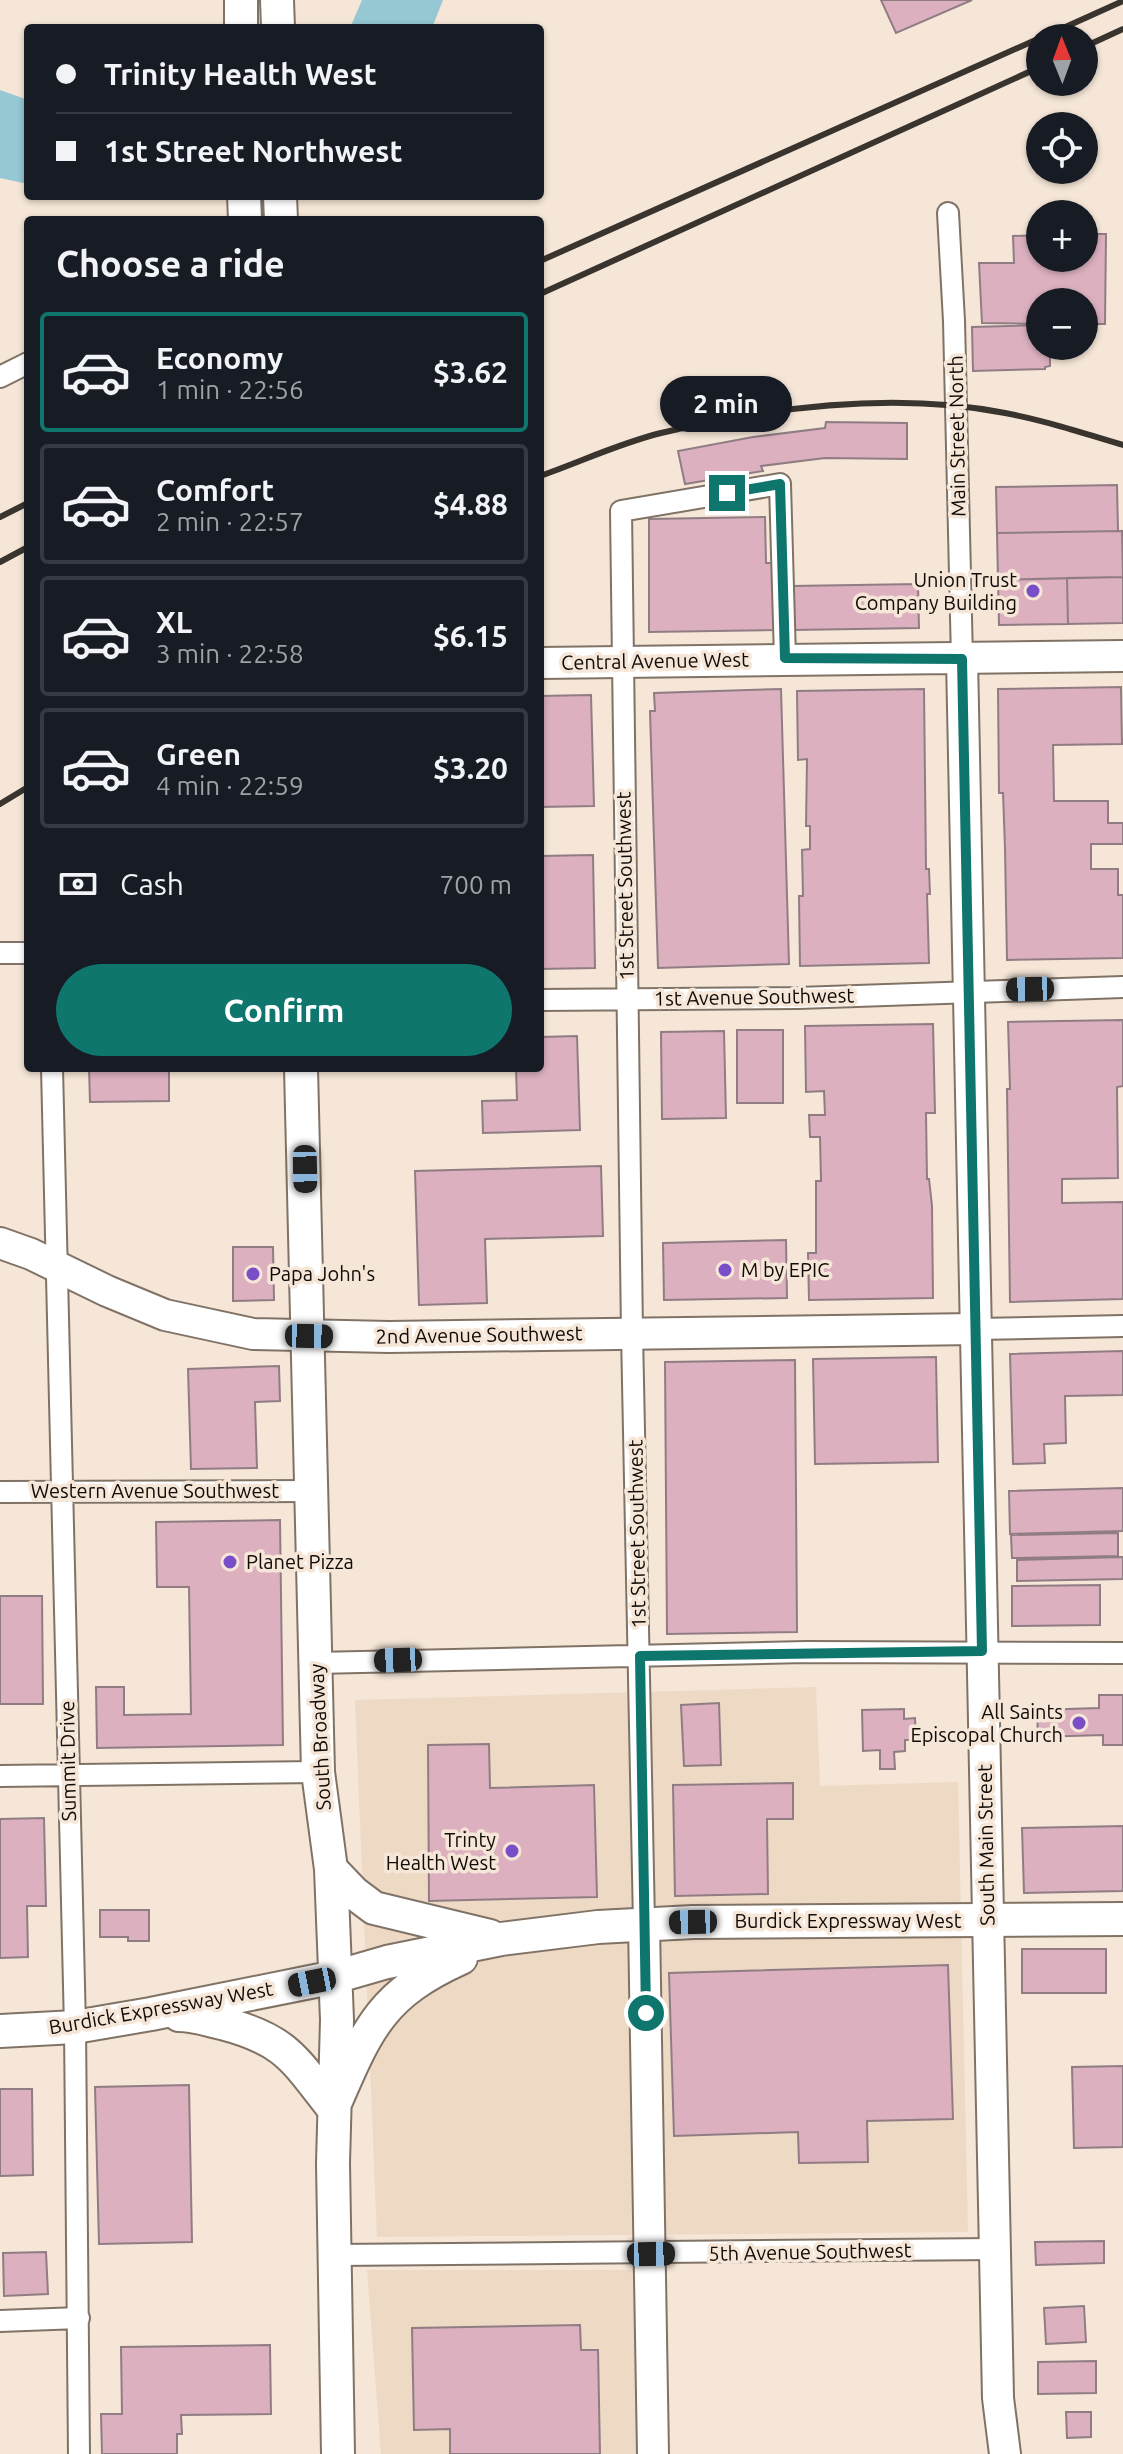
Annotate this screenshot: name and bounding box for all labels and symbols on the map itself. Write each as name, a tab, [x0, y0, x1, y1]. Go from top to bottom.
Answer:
north arrow	[1026, 24, 1098, 96]
street label: Main Street North	[944, 355, 969, 517]
callout: 2 min	[661, 377, 793, 433]
route end	[709, 475, 745, 511]
place label: Union Trust Company Building	[855, 568, 1017, 614]
marker: Union Trust Company Building	[1024, 582, 1042, 600]
street label: Central Avenue West	[561, 647, 749, 674]
street label: 1st Street Southwest	[611, 791, 638, 981]
car	[1006, 977, 1054, 1001]
street label: 1st Avenue Southwest	[654, 983, 854, 1010]
car	[293, 1145, 317, 1193]
place label: M by EPIC	[741, 1258, 829, 1281]
marker: M by EPIC	[716, 1261, 734, 1279]
place label: Papa John's	[269, 1262, 375, 1285]
marker: Papa John's	[244, 1265, 262, 1283]
street label: 2nd Avenue Southwest	[375, 1321, 583, 1348]
car	[285, 1324, 333, 1348]
street label: 1st Street Southwest	[623, 1439, 650, 1629]
street label: Western Avenue Southwest	[31, 1479, 279, 1502]
place label: Planet Pizza	[246, 1550, 354, 1573]
marker: Planet Pizza	[221, 1553, 239, 1571]
car	[374, 1647, 422, 1673]
street label: South Broadway	[304, 1663, 335, 1811]
street label: Summit Drive	[55, 1700, 80, 1822]
place label: All Saints Episcopal Church	[910, 1700, 1063, 1746]
marker: All Saints Episcopal Church	[1070, 1714, 1088, 1732]
street label: South Main Street	[973, 1764, 998, 1926]
place label: Trinty Health West	[386, 1828, 496, 1874]
marker: Trinty Health West	[503, 1842, 521, 1860]
street label: Burdick Expressway West	[734, 1909, 962, 1932]
car	[669, 1910, 717, 1934]
car	[286, 1966, 338, 1998]
street label: Burdick Expressway West	[47, 1976, 275, 2039]
route start	[628, 1995, 664, 2031]
street label: 5th Avenue Southwest	[708, 2238, 912, 2265]
car	[627, 2242, 675, 2266]

